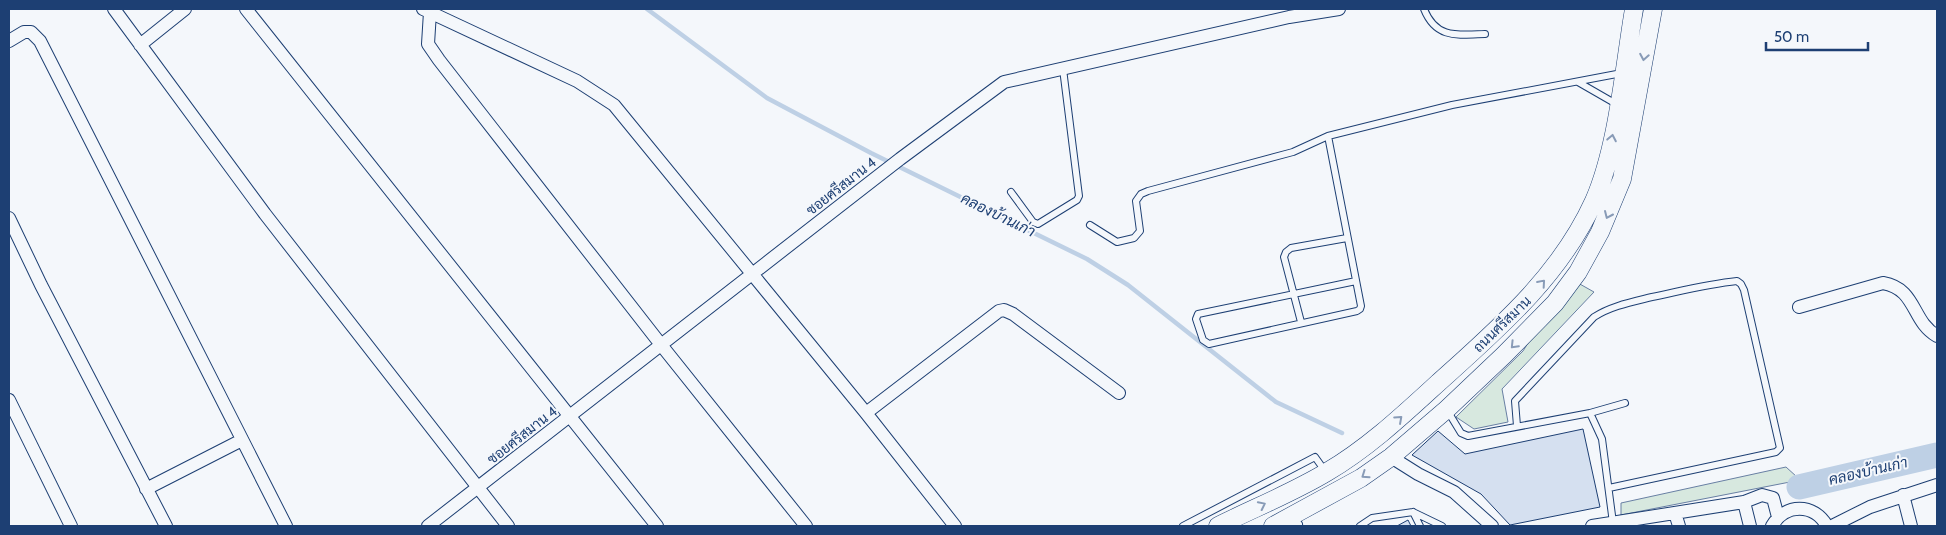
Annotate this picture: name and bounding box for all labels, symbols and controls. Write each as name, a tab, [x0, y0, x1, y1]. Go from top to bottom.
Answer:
scale bar	[1766, 20, 1868, 52]
text: 50 m	[1774, 28, 1809, 46]
one-way arrow	[1640, 52, 1650, 61]
one-way arrow	[1606, 134, 1616, 143]
street label: ซอยศรีสมาน 4	[802, 153, 880, 219]
water label: คลองบ้านเก่า	[958, 188, 1039, 241]
one-way arrow	[1603, 210, 1614, 219]
one-way arrow	[1536, 279, 1545, 288]
street label: ถนนศรีสมาน	[1469, 292, 1535, 356]
one-way arrow	[1510, 339, 1519, 348]
street label: ซอยศรีสมาน 4	[483, 402, 561, 468]
one-way arrow	[1393, 416, 1402, 425]
water label: คลองบ้านเก่า	[1827, 452, 1909, 489]
one-way arrow	[1361, 469, 1371, 478]
one-way arrow	[1257, 500, 1266, 511]

